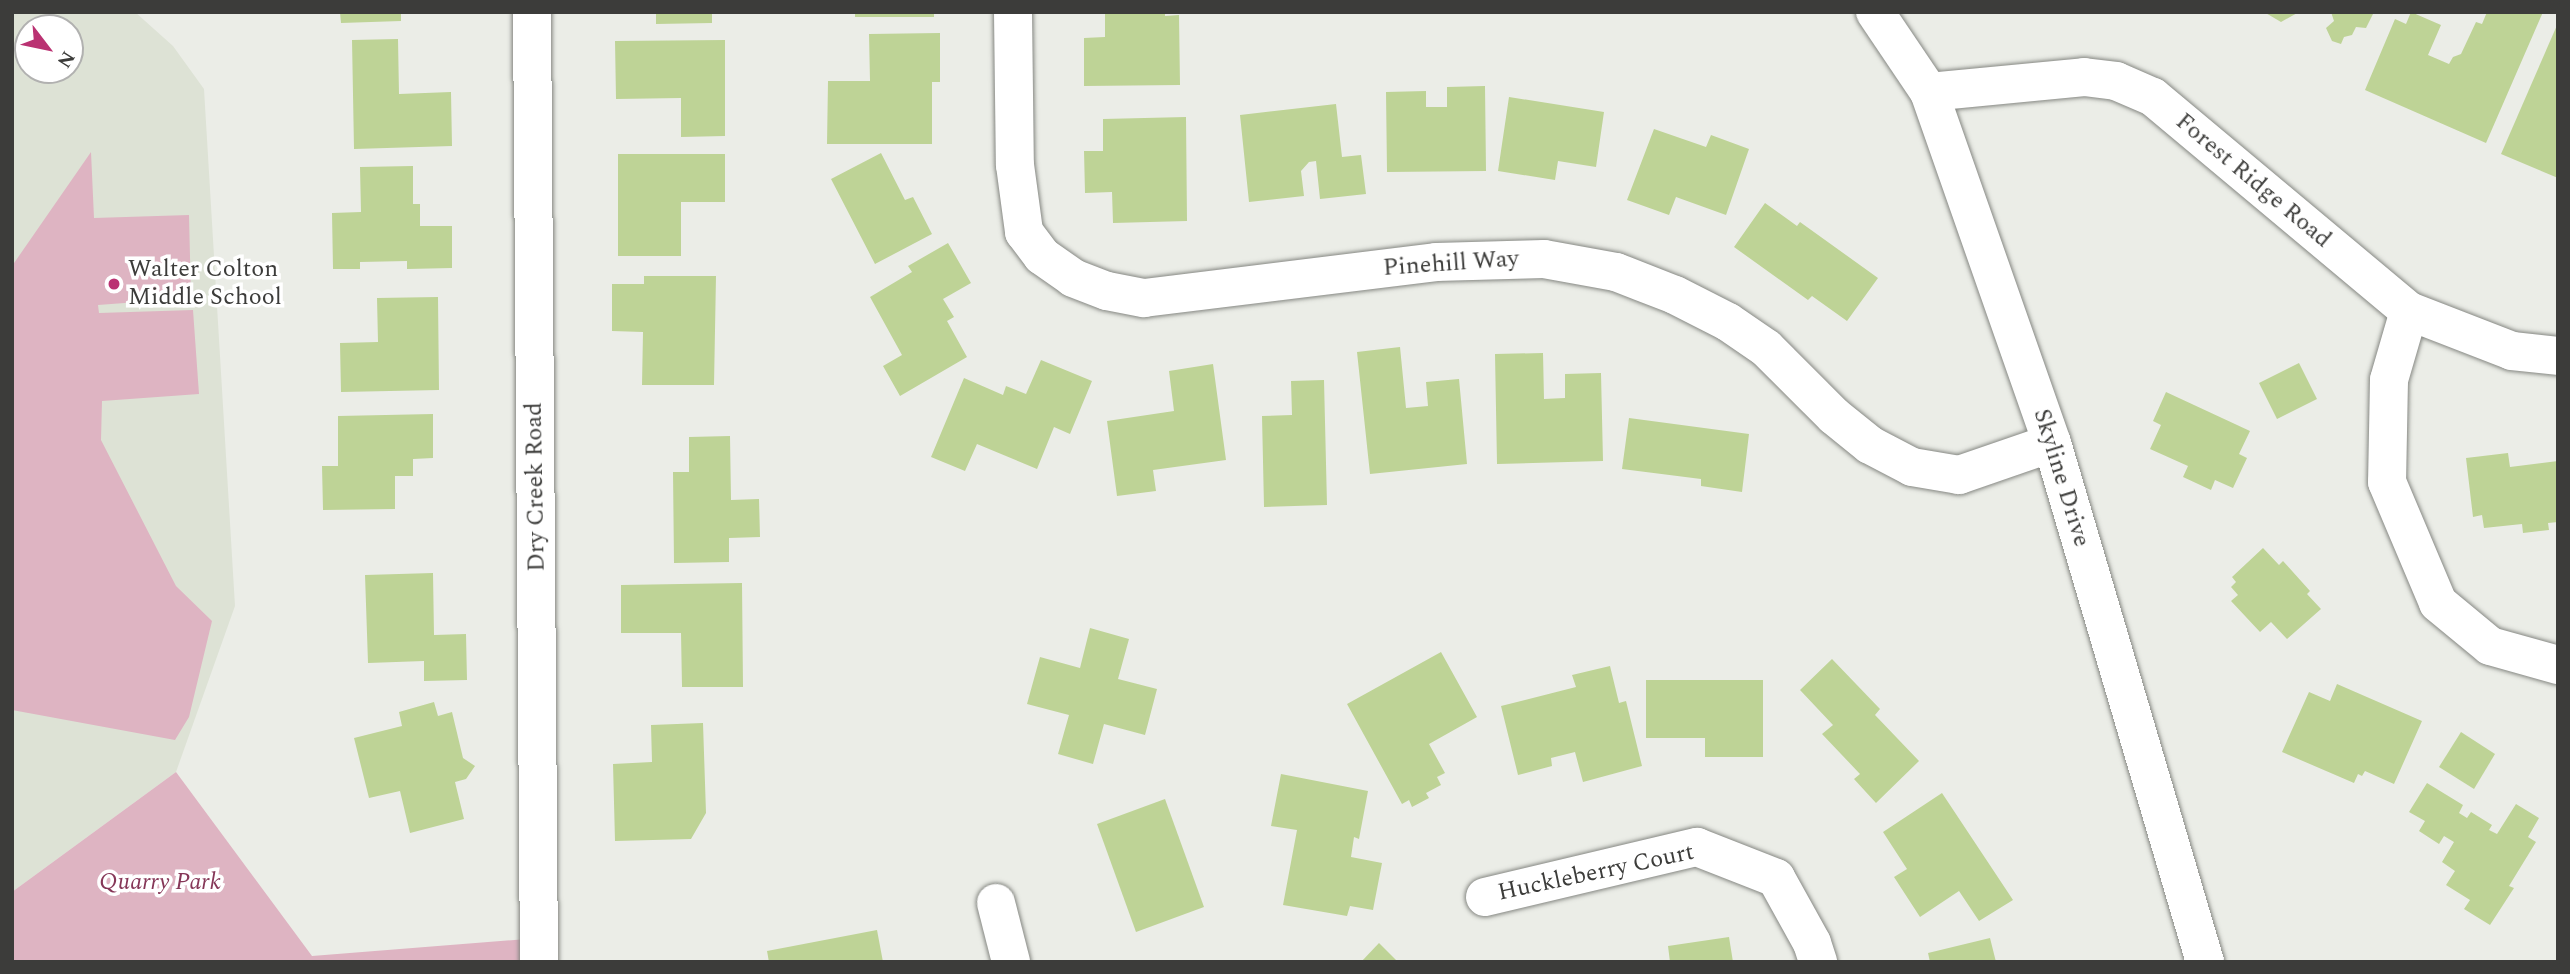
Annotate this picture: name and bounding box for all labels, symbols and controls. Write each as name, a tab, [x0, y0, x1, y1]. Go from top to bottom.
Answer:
north arrow	[14, 14, 84, 84]
text: N	[49, 45, 82, 74]
street label: Forest Ridge Road	[2169, 108, 2337, 254]
street label: Pinehill Way	[1382, 245, 1520, 283]
place label: Walter Colton Middle School	[128, 256, 282, 312]
marker: Walter Colton Middle School	[106, 276, 122, 292]
street label: Dry Creek Road	[520, 402, 552, 572]
street label: Skyline Drive	[2026, 406, 2096, 550]
street label: Huckleberry Court	[1495, 838, 1697, 908]
park label: Quarry Park	[99, 869, 221, 897]

